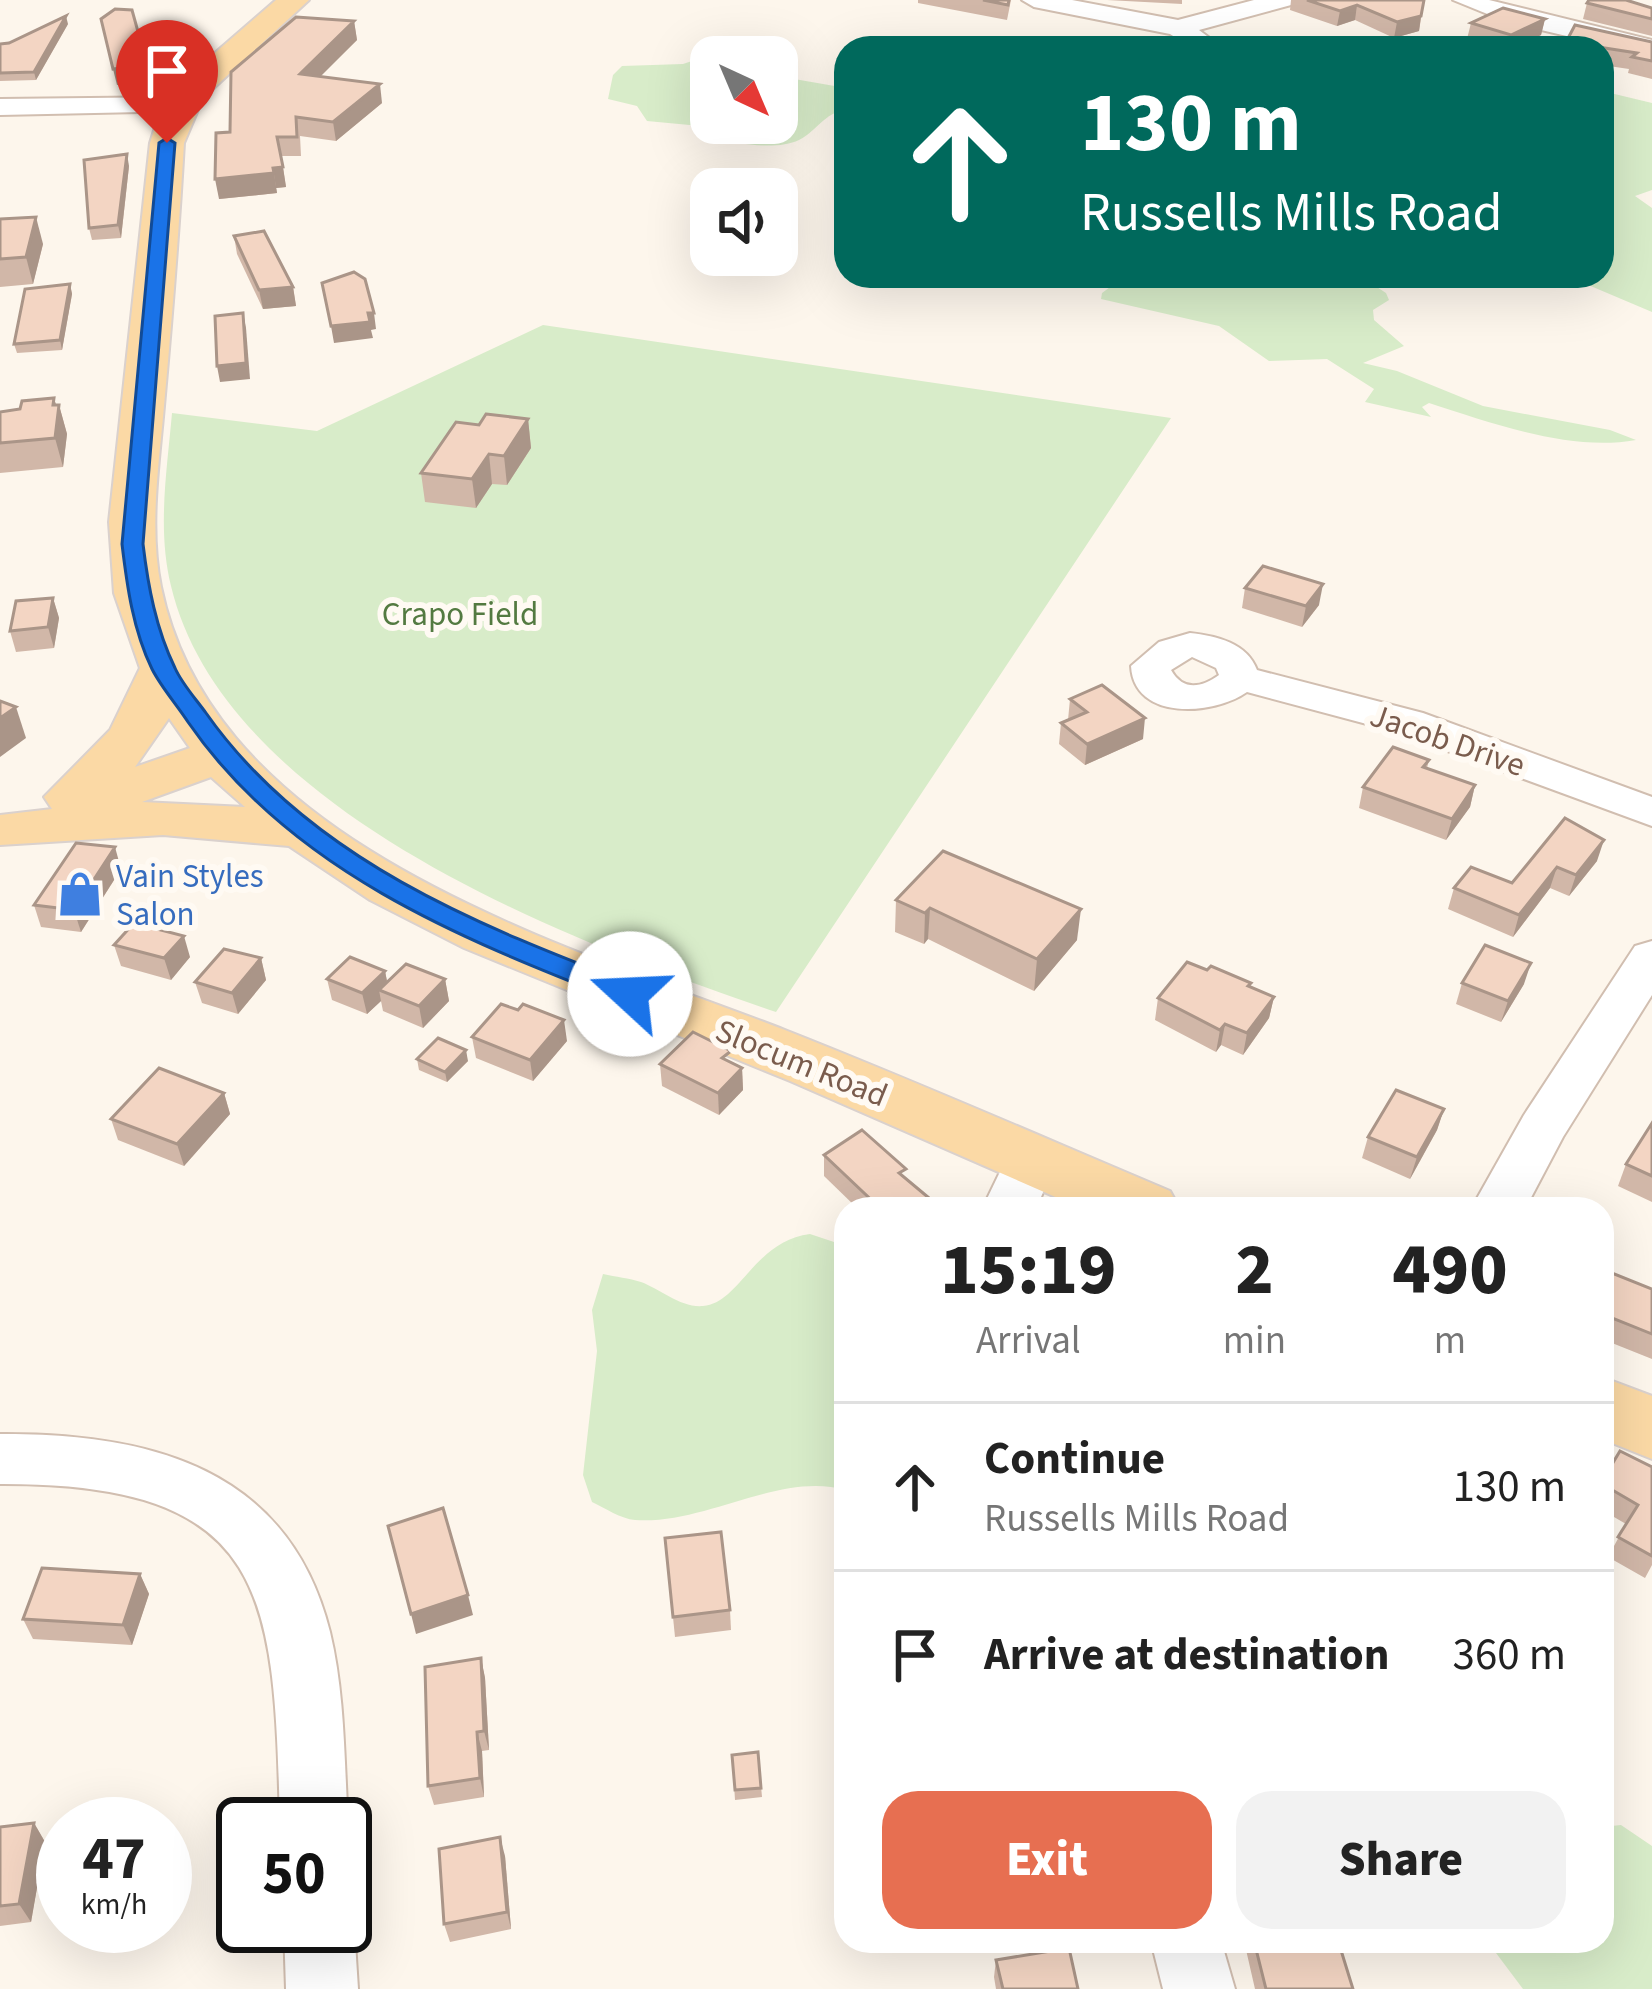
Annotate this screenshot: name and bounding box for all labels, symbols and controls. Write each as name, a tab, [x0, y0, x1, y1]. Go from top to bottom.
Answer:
pin	[116, 20, 218, 143]
north arrow	[690, 36, 798, 144]
map controls	[690, 36, 798, 276]
icon: arrive	[134, 38, 200, 104]
text: 130 m	[1080, 64, 1302, 184]
icon: ahead	[882, 84, 1038, 240]
button: sound	[690, 168, 798, 276]
text: Russells Mills Road	[1080, 175, 1503, 252]
park label: Crapo Field	[382, 591, 538, 638]
street label: Jacob Drive	[1364, 692, 1531, 789]
place label: Vain Styles Salon	[116, 853, 264, 938]
shop icon: Vain Styles Salon	[55, 869, 105, 919]
position arrow	[567, 931, 693, 1057]
street label: Slocum Road	[708, 1008, 894, 1119]
text: 15:19	[940, 1219, 1116, 1322]
text: 2	[1235, 1219, 1274, 1322]
text: 490	[1392, 1219, 1508, 1322]
text: Arrival	[976, 1313, 1081, 1369]
text: min	[1223, 1313, 1286, 1369]
text: m	[1434, 1313, 1466, 1369]
text: Continue	[984, 1427, 1165, 1491]
icon: ahead	[882, 1454, 948, 1520]
text: 130 m	[1453, 1455, 1566, 1519]
text: Russells Mills Road	[984, 1491, 1289, 1547]
icon: arrive	[882, 1622, 948, 1688]
text: Arrive at destination	[984, 1623, 1389, 1687]
text: 360 m	[1453, 1623, 1566, 1687]
button: Exit	[882, 1791, 1212, 1929]
button: Share	[1236, 1791, 1566, 1929]
speed limit sign: 50	[216, 1797, 372, 1953]
text: 47	[82, 1817, 146, 1902]
text: km/h	[81, 1883, 147, 1926]

